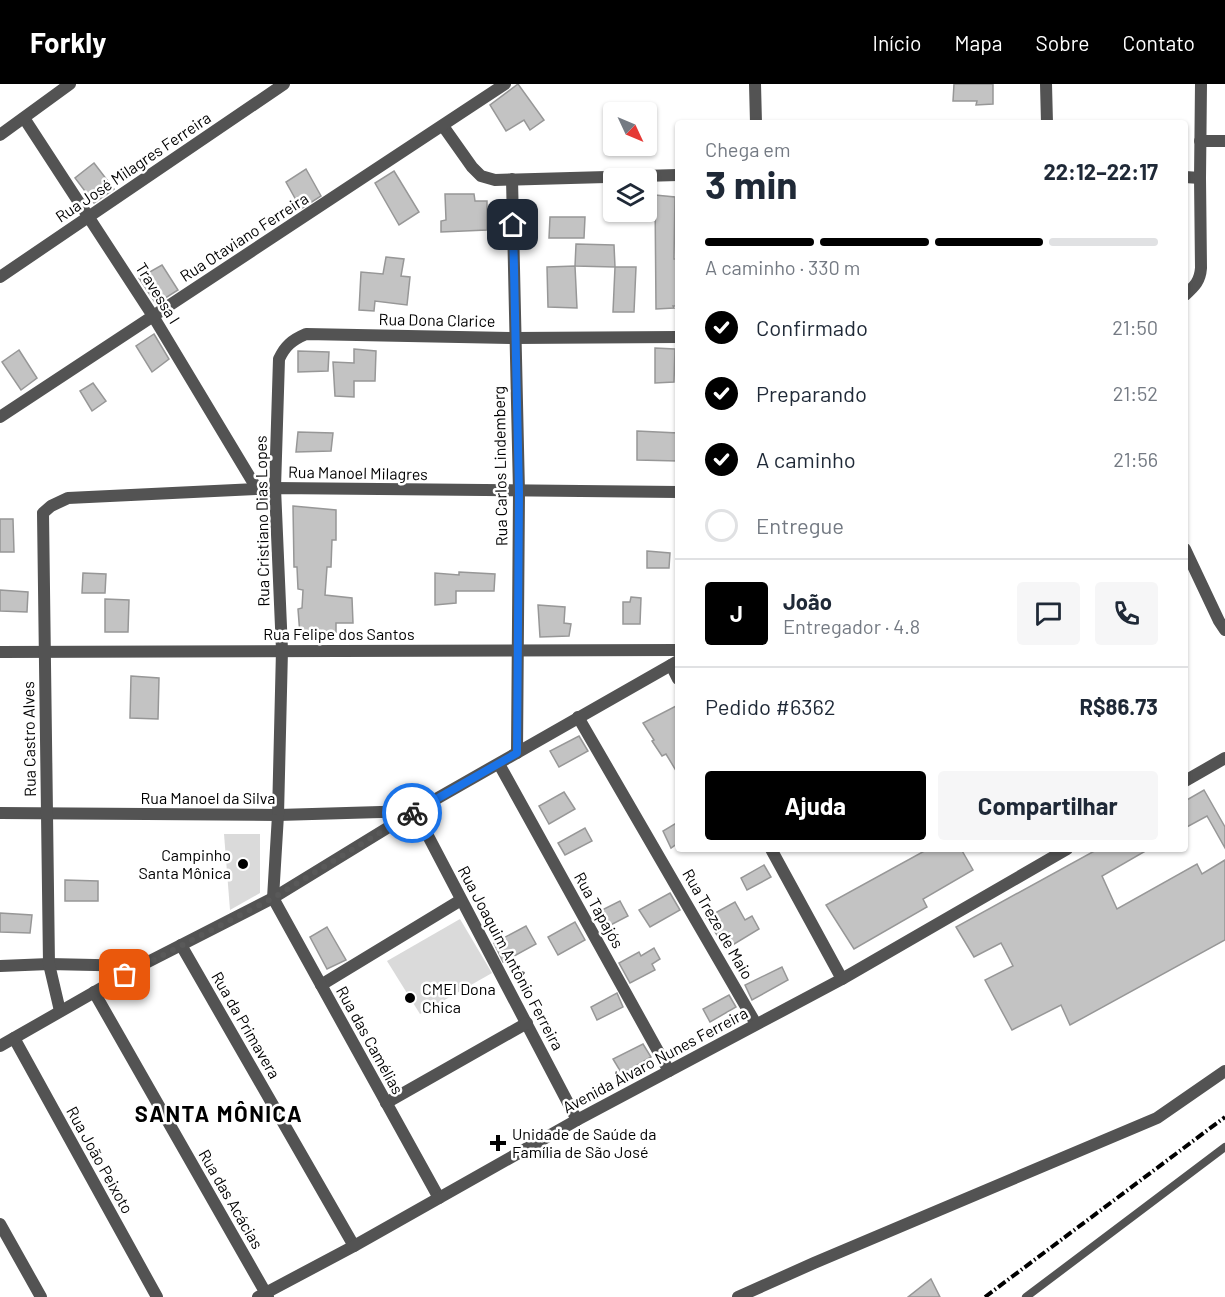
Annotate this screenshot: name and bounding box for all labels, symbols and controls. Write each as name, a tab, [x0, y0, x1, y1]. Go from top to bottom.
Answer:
text: Forkly	[30, 25, 106, 59]
text: Início	[873, 30, 921, 55]
text: Mapa	[954, 30, 1003, 55]
text: Sobre	[1036, 30, 1089, 55]
text: Contato	[1122, 30, 1195, 55]
north arrow	[603, 102, 657, 156]
map controls	[603, 102, 657, 222]
street label: Rua José Milagres Ferreira	[51, 107, 214, 226]
text: Chega em	[705, 137, 791, 161]
text: 22:12–22:17	[1043, 158, 1158, 184]
text: 3 min	[705, 160, 798, 207]
button: layers	[603, 168, 657, 222]
street label: Rua Otaviano Ferreira	[176, 188, 311, 285]
pin	[487, 199, 538, 250]
icon: home	[496, 208, 529, 241]
text: A caminho · 330 m	[705, 255, 860, 279]
street label: Travessa I	[132, 259, 185, 327]
street label: Rua Dona Clarice	[379, 309, 495, 330]
icon: check	[705, 311, 738, 344]
text: Confirmado	[756, 314, 868, 340]
text: 21:50	[1112, 315, 1158, 339]
icon: check	[705, 377, 738, 410]
text: Preparando	[756, 380, 867, 406]
text: 21:52	[1113, 381, 1158, 405]
street label: Rua Carlos Lindemberg	[489, 386, 510, 546]
street label: Rua Cristiano Dias Lopes	[251, 435, 272, 607]
icon: check	[705, 443, 738, 476]
text: A caminho	[756, 446, 856, 472]
text: 21:56	[1113, 447, 1158, 471]
street label: Rua Manoel Milagres	[288, 462, 428, 483]
text: Entregue	[756, 512, 844, 538]
button: chat	[1017, 582, 1080, 645]
button: phone	[1095, 582, 1158, 645]
text: João	[783, 588, 832, 614]
text: J	[730, 600, 743, 626]
text: Entregador · 4.8	[783, 614, 920, 638]
street label: Rua Felipe dos Santos	[263, 624, 415, 643]
street label: Rua Castro Alves	[18, 681, 39, 797]
text: Pedido #6362	[705, 693, 836, 719]
text: R$86.73	[1079, 693, 1158, 719]
button: Ajuda	[705, 771, 926, 840]
button: Compartilhar	[938, 771, 1158, 840]
courier	[382, 783, 442, 843]
street label: Rua Manoel da Silva	[141, 788, 275, 807]
icon: bike	[396, 797, 429, 830]
place label: Campinho Santa Mônica	[138, 845, 231, 882]
marker: Campinho Santa Mônica	[236, 857, 250, 871]
street label: Rua Joaquim Antônio Ferreira	[455, 862, 568, 1053]
street label: Rua Treze de Maio	[679, 865, 758, 982]
street label: Rua Tapajós	[571, 868, 628, 951]
pin	[99, 949, 150, 1000]
icon: bag	[108, 958, 141, 991]
street label: Rua da Primavera	[208, 968, 285, 1082]
place label: CMEI Dona Chica	[422, 979, 496, 1016]
street label: Rua das Camélias	[333, 982, 408, 1097]
marker: CMEI Dona Chica	[403, 991, 417, 1005]
street label: Avenida Álvaro Nunes Ferreira	[559, 1003, 751, 1117]
district label: SANTA MÔNICA	[135, 1100, 303, 1126]
street label: Rua João Peixoto	[63, 1103, 138, 1217]
place label: Unidade de Saúde da Família de São José	[512, 1124, 656, 1161]
marker: Unidade de Saúde da Família de São José	[489, 1134, 507, 1152]
street label: Rua das Acácias	[195, 1146, 268, 1252]

